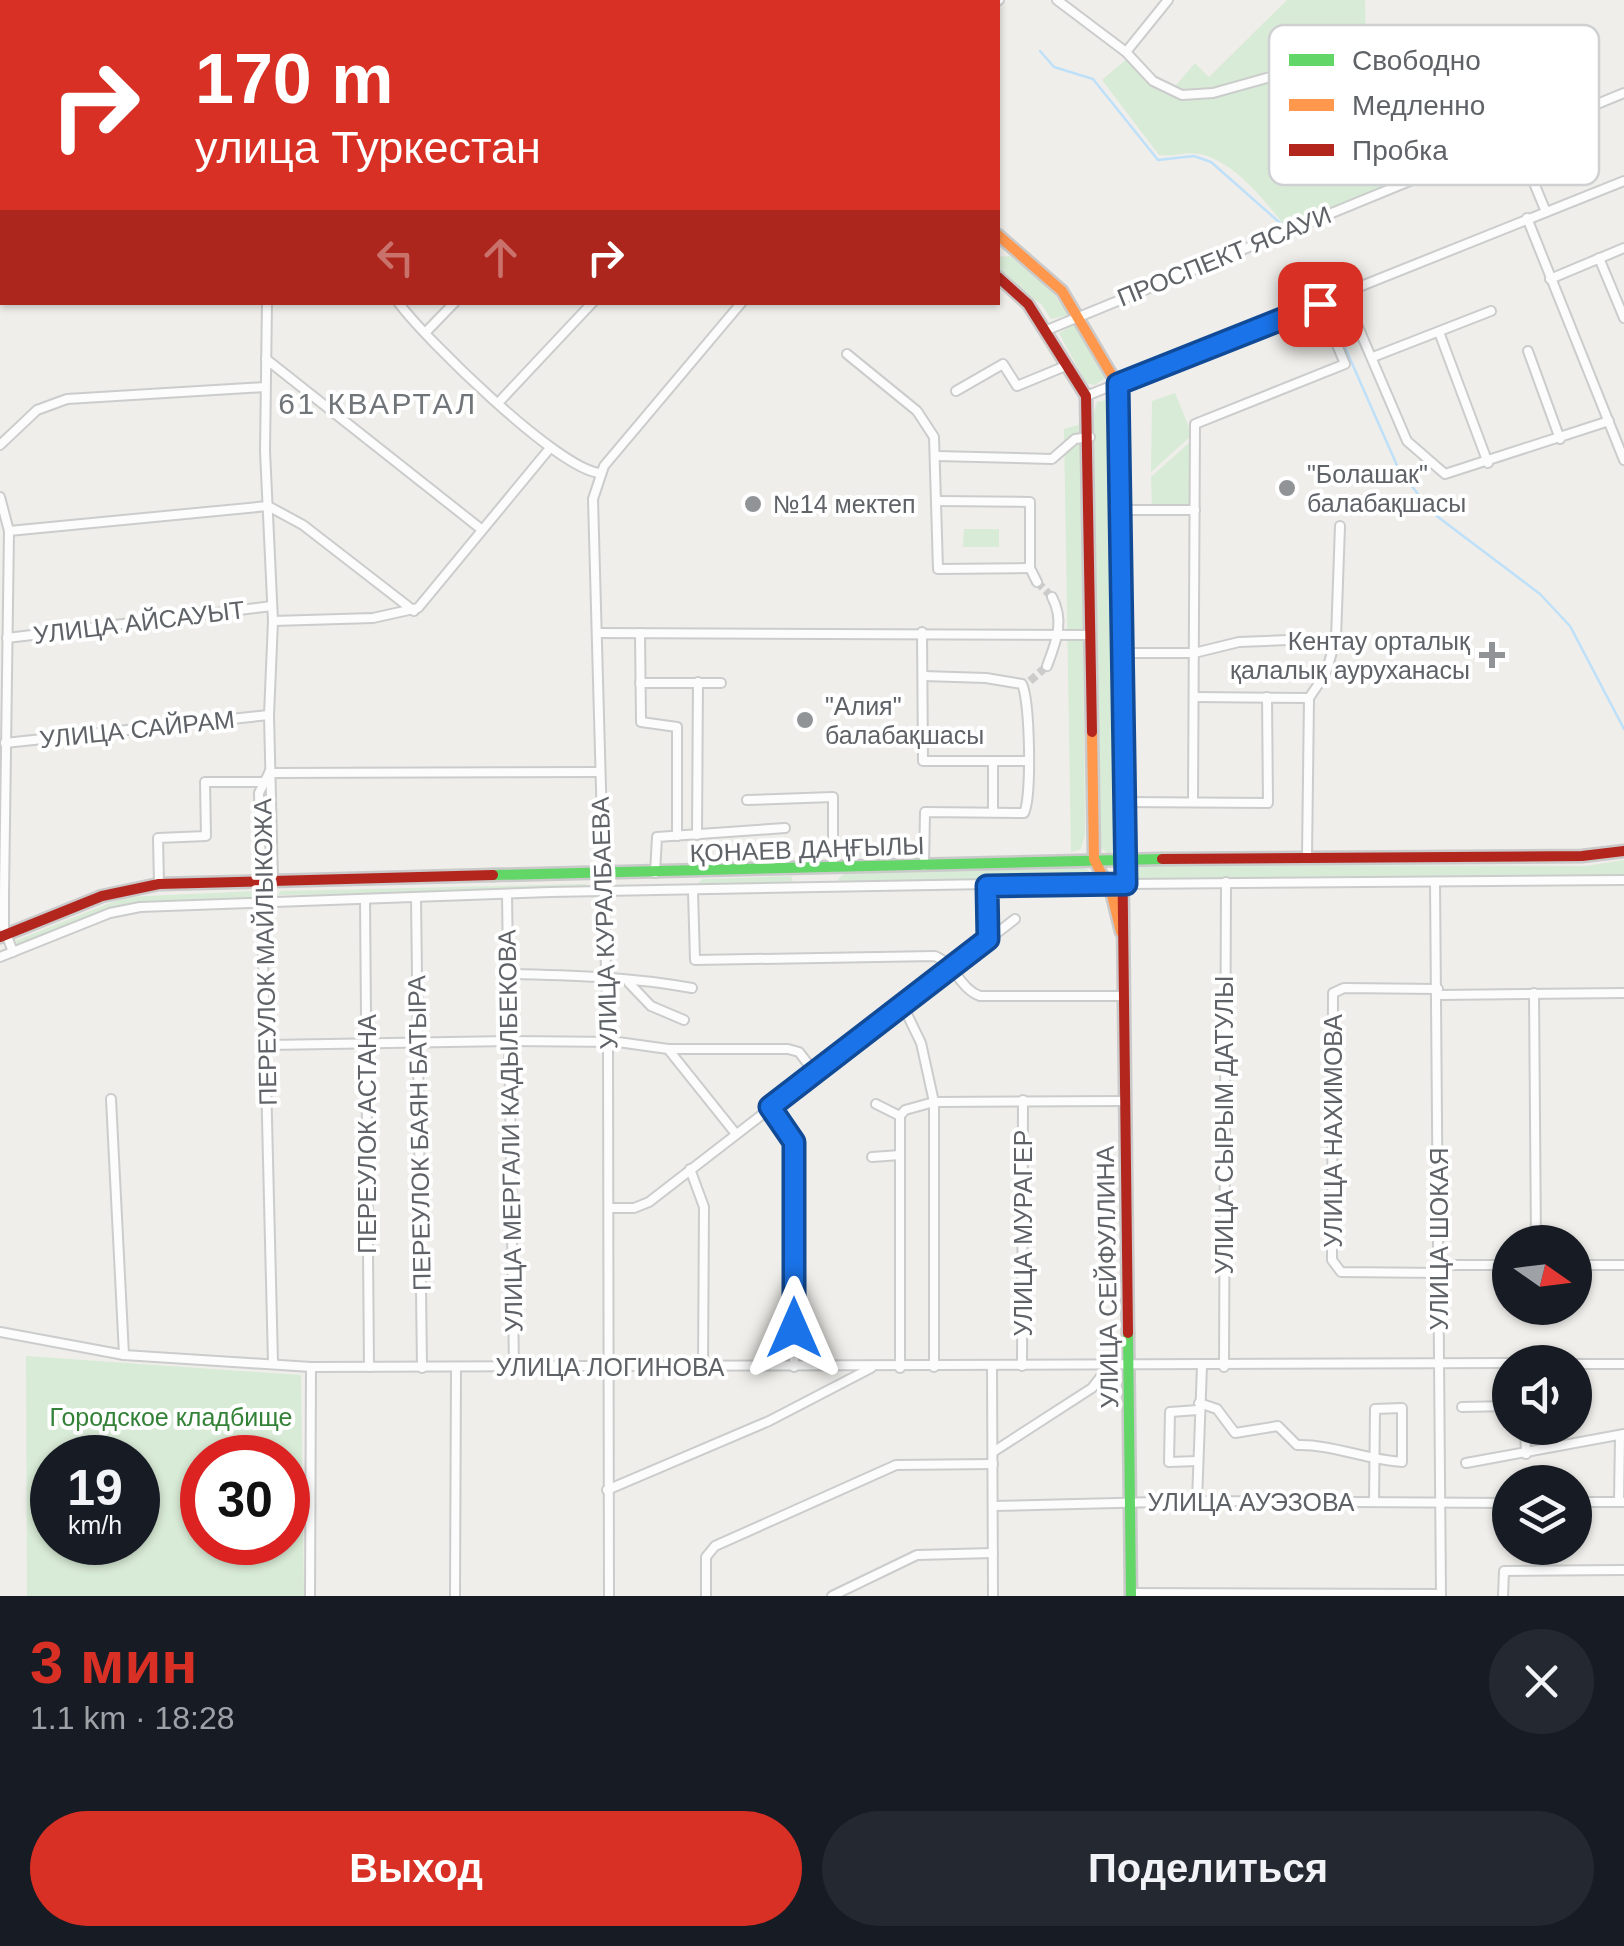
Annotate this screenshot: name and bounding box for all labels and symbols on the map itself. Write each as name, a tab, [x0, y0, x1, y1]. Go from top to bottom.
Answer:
legend	[1269, 25, 1599, 185]
text: Свободно	[1352, 45, 1481, 76]
text: Медленно	[1352, 90, 1485, 121]
text: Пробка	[1352, 135, 1448, 166]
street label: ПРОСПЕКТ ЯСАУИ	[1113, 200, 1335, 312]
pin	[1278, 262, 1363, 347]
district label: 61 КВАРТАЛ	[278, 387, 478, 420]
place label: "Болашак" балабақшасы	[1307, 460, 1466, 517]
marker: "Болашак" балабақшасы	[1276, 477, 1298, 499]
place label: №14 мектеп	[773, 490, 916, 518]
marker: №14 мектеп	[742, 493, 764, 515]
street label: УЛИЦА АЙСАУЫТ	[32, 594, 246, 649]
place label: Кентау орталық қалалық ауруханасы	[1230, 627, 1471, 684]
marker: Кентау орталық қалалық ауруханасы	[1479, 642, 1505, 668]
place label: "Алия" балабақшасы	[825, 692, 984, 749]
street label: УЛИЦА САЙРАМ	[38, 704, 236, 753]
marker: "Алия" балабақшасы	[794, 709, 816, 731]
street label: УЛИЦА КУРАЛБАЕВА	[586, 796, 622, 1050]
street label: ПЕРЕУЛОК МАЙЛЫКОЖА	[247, 798, 282, 1106]
street label: ҚОНАЕВ ДАҢҒЫЛЫ	[689, 831, 925, 867]
street label: УЛИЦА МЕРГАЛИ КАДЫЛБЕКОВА	[492, 929, 528, 1333]
street label: ПЕРЕУЛОК БАЯН БАТЫРА	[402, 975, 436, 1291]
street label: УЛИЦА СЫРЫМ ДАТУЛЫ	[1210, 976, 1238, 1274]
street label: ПЕРЕУЛОК АСТАНА	[353, 1014, 381, 1254]
street label: УЛИЦА НАХИМОВА	[1319, 1014, 1347, 1248]
street label: УЛИЦА МУРАГЕР	[1009, 1130, 1037, 1336]
street label: УЛИЦА СЕЙФУЛЛИНА	[1090, 1145, 1123, 1409]
street label: УЛИЦА ШОКАЯ	[1425, 1147, 1453, 1331]
north arrow	[1492, 1225, 1592, 1325]
position arrow	[742, 1276, 846, 1380]
street label: УЛИЦА ЛОГИНОВА	[496, 1353, 725, 1381]
park label: Городское кладбище	[50, 1403, 292, 1431]
speed limit sign: 30	[180, 1435, 310, 1565]
street label: УЛИЦА АУЭЗОВА	[1148, 1488, 1355, 1516]

